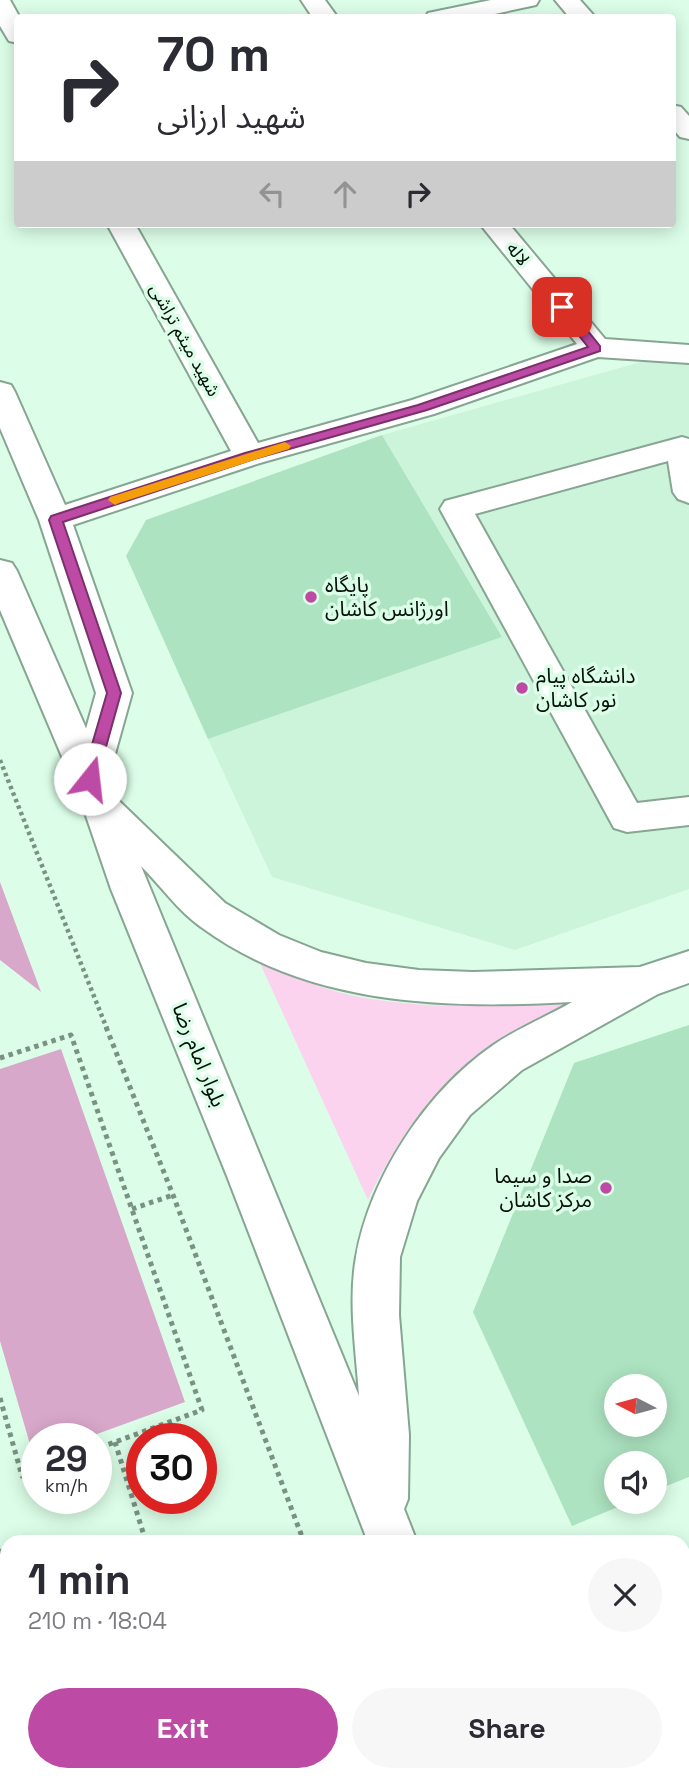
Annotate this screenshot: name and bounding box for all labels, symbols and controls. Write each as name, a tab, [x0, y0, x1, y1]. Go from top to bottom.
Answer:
text: 70 m	[157, 23, 270, 85]
icon: right	[42, 42, 133, 133]
text: شهید ارزانی	[157, 97, 306, 137]
icon: left	[253, 175, 291, 213]
icon: ahead	[326, 175, 364, 213]
icon: right	[399, 175, 437, 213]
street label: لاله	[502, 237, 535, 270]
pin	[532, 277, 592, 337]
street label: شهید میثم تراشی	[143, 279, 226, 401]
icon: arrive	[543, 288, 581, 326]
place label: پایگاه اورژانس کاشان	[325, 571, 449, 622]
marker: پایگاه اورژانس کاشان	[303, 589, 319, 605]
place label: دانشگاه پیام نور کاشان	[536, 662, 636, 713]
marker: دانشگاه پیام نور کاشان	[514, 680, 530, 696]
position arrow	[53, 742, 127, 816]
street label: بلوار امام رضا	[164, 999, 233, 1112]
place label: صدا و سیما مرکز کاشان	[494, 1162, 592, 1213]
marker: صدا و سیما مرکز کاشان	[598, 1180, 614, 1196]
north arrow	[604, 1374, 667, 1437]
map controls	[604, 1374, 667, 1514]
speed limit sign: 30	[126, 1423, 217, 1514]
text: 29	[45, 1437, 88, 1481]
button: sound	[604, 1451, 667, 1514]
text: km/h	[45, 1474, 88, 1497]
text: 1 min	[28, 1553, 131, 1606]
button: close	[588, 1558, 662, 1632]
text: 210 m · 18:04	[28, 1606, 167, 1636]
button: Exit	[28, 1688, 338, 1768]
button: Share	[352, 1688, 662, 1768]

